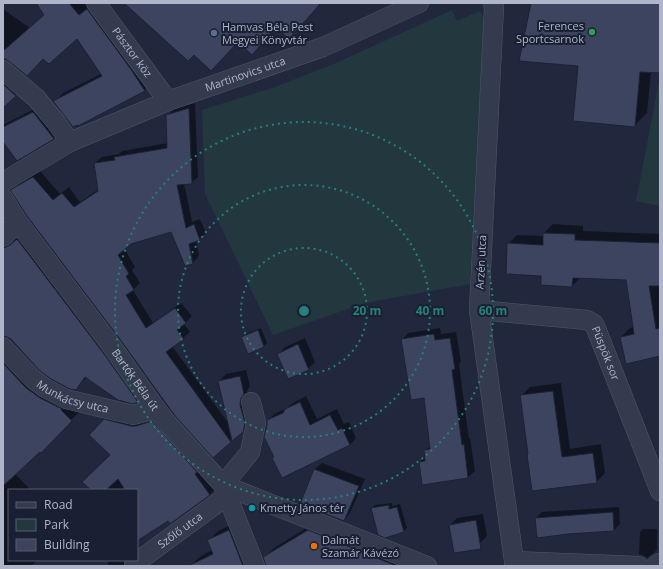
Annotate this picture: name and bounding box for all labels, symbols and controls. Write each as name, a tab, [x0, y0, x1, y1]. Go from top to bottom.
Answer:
place label: Ferences Sportcsarnok	[516, 18, 584, 46]
place label: Hamvas Béla Pest Megyei Könyvtár	[222, 19, 313, 47]
street label: Pásztor köz	[109, 24, 156, 80]
marker: Ferences Sportcsarnok	[587, 27, 597, 37]
marker: Hamvas Béla Pest Megyei Könyvtár	[209, 28, 219, 38]
street label: Martinovics utca	[203, 53, 287, 95]
street label: Arzén utca	[472, 234, 489, 290]
text: 20 m	[353, 302, 381, 319]
text: 40 m	[416, 302, 444, 319]
text: 60 m	[479, 302, 507, 319]
centre of rings	[297, 304, 311, 318]
street label: Püspök sor	[589, 324, 624, 383]
street label: Bartók Béla út	[109, 345, 163, 414]
street label: Munkácsy utca	[34, 376, 110, 416]
legend	[8, 489, 138, 561]
text: Road	[44, 496, 73, 513]
place label: Kmetty János tér	[260, 500, 345, 515]
marker: Kmetty János tér	[247, 503, 257, 513]
street label: Szőlő utca	[154, 509, 205, 551]
text: Park	[44, 516, 70, 533]
place label: Dalmát Szamár Kávézó	[322, 532, 400, 560]
text: Building	[44, 536, 90, 553]
marker: Dalmát Szamár Kávézó	[309, 541, 319, 551]

